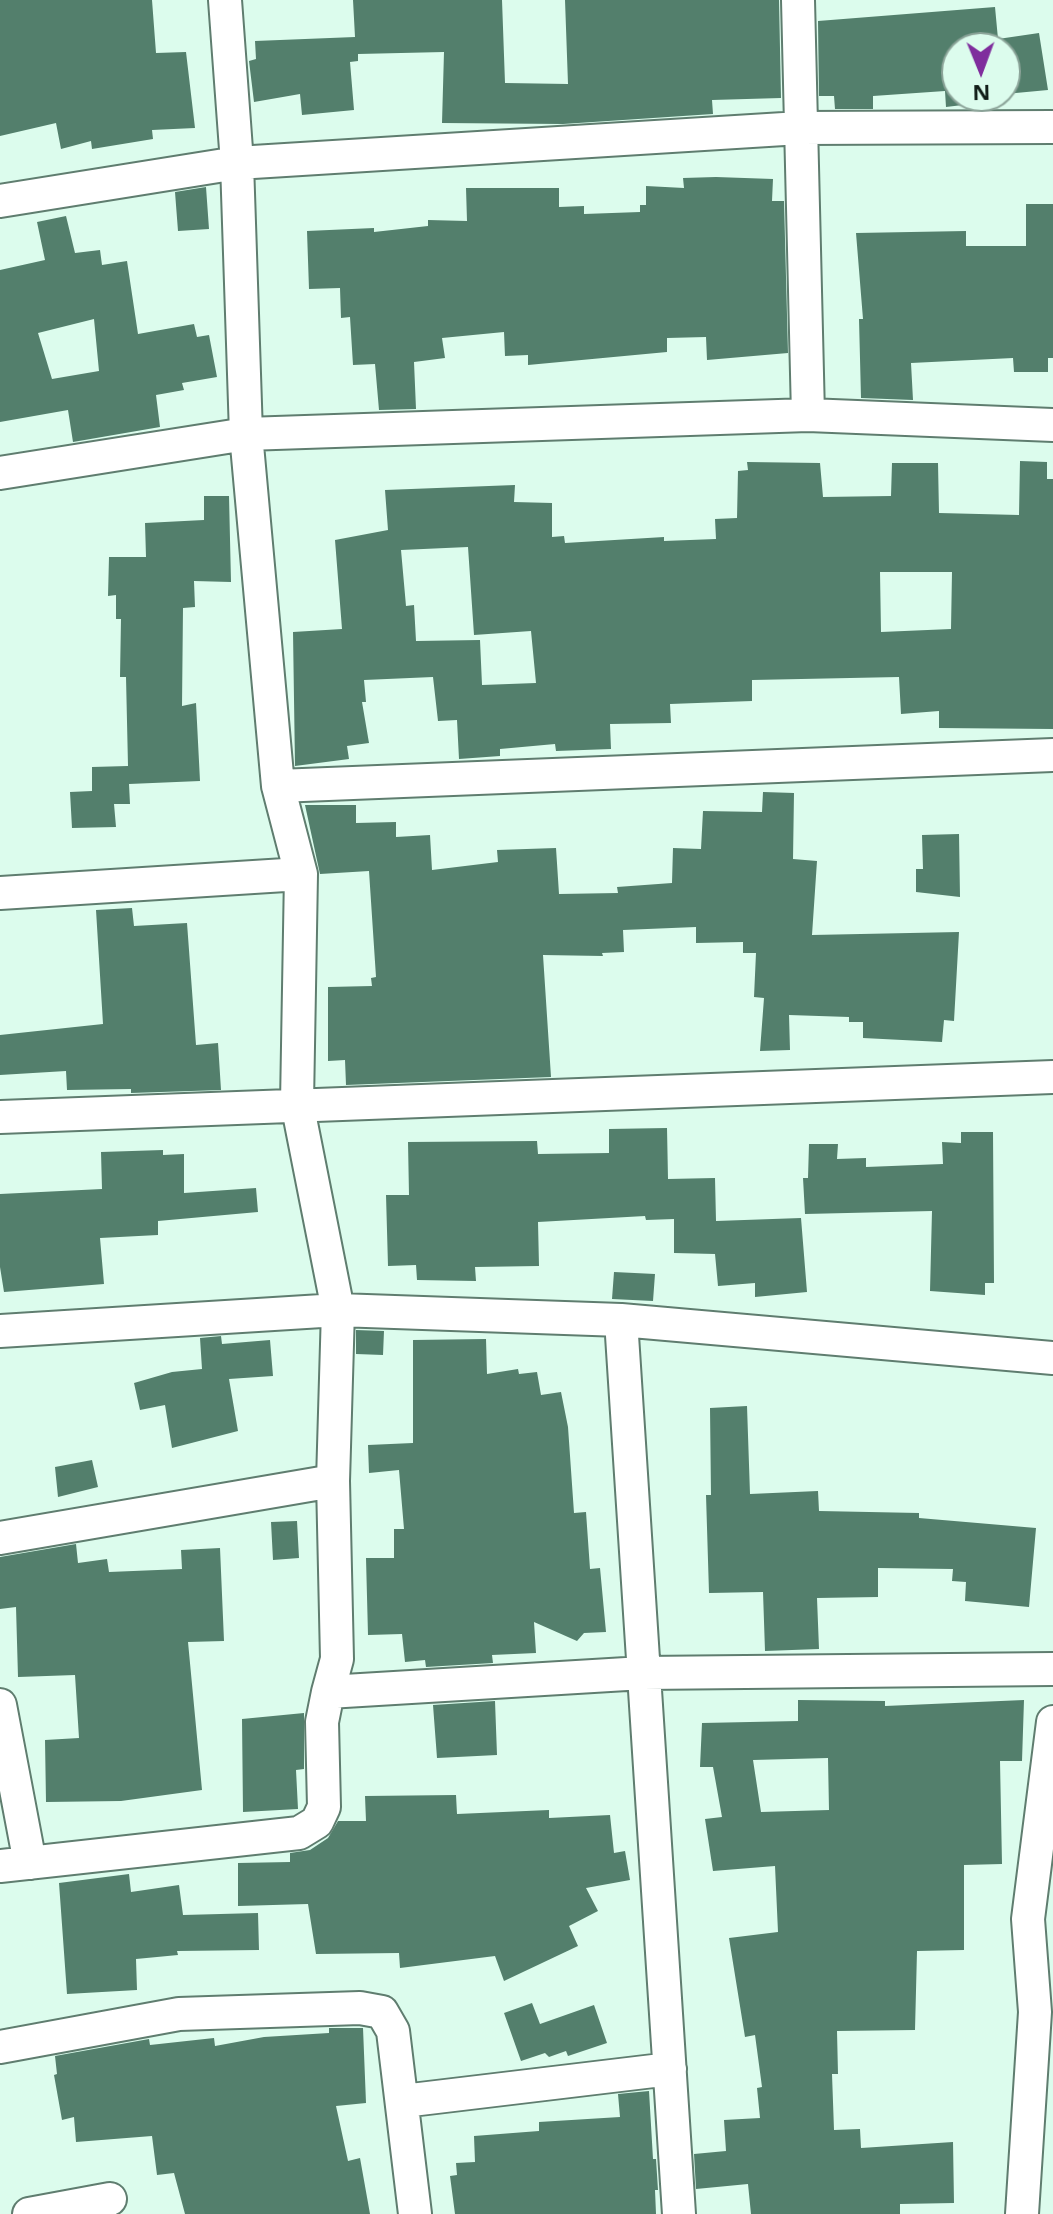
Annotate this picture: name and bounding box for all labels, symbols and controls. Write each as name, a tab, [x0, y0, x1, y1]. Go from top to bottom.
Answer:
north arrow	[941, 32, 1021, 112]
text: N	[972, 79, 991, 109]

